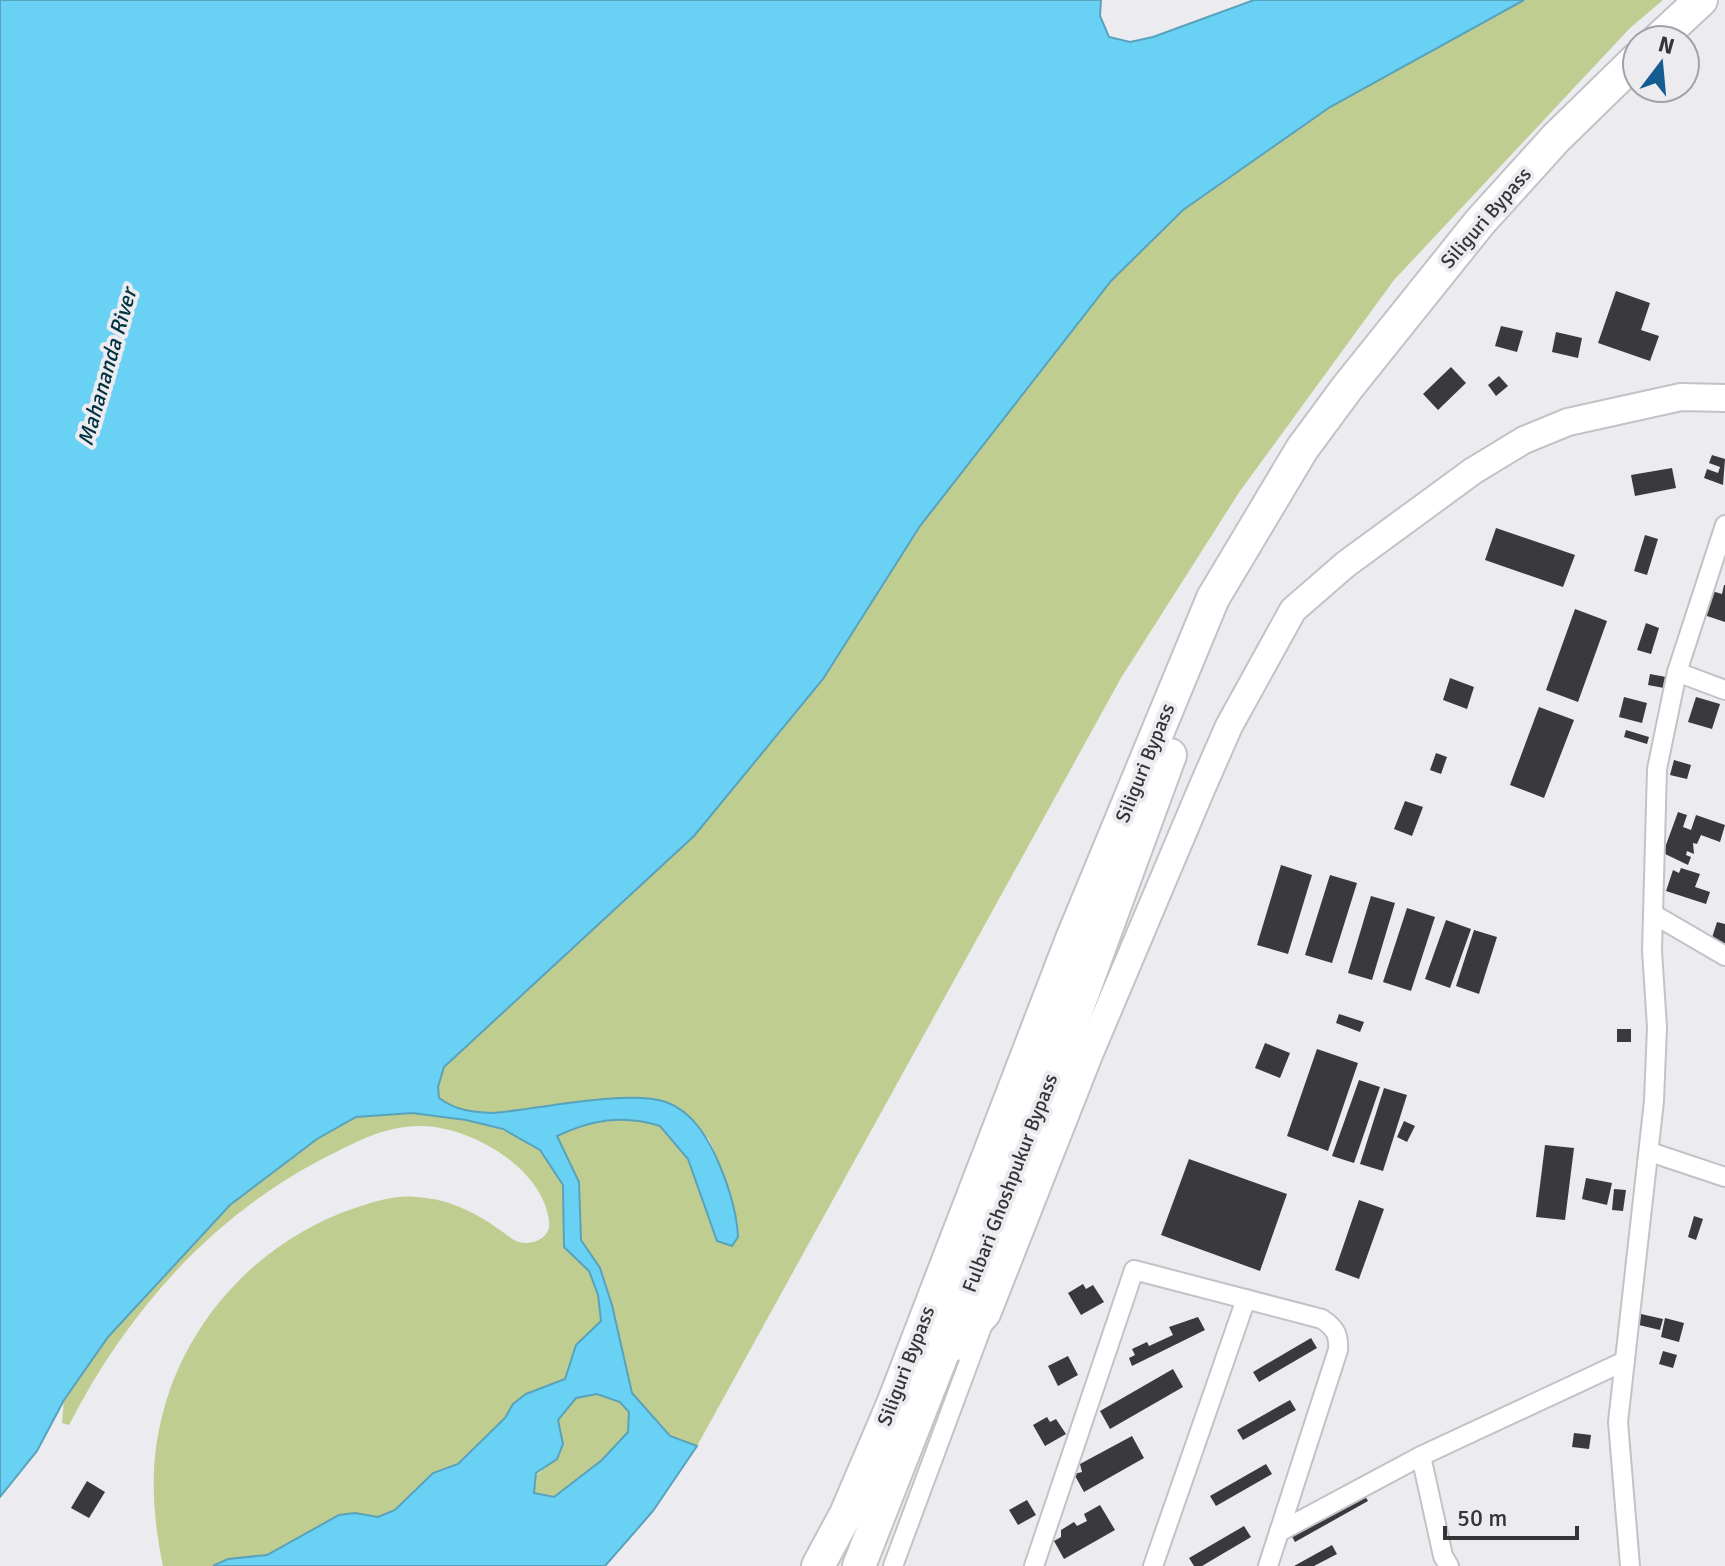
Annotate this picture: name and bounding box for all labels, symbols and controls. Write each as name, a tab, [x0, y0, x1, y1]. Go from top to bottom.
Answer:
north arrow	[1621, 24, 1701, 104]
text: N	[1655, 30, 1677, 60]
street label: Siliguri Bypass	[1435, 162, 1537, 274]
water label: Mahananda River	[72, 282, 143, 449]
street label: Siliguri Bypass	[1110, 700, 1180, 826]
street label: Fulbari Ghoshpukur Bypass	[957, 1070, 1063, 1296]
street label: Siliguri Bypass	[872, 1302, 940, 1429]
scale bar	[1445, 1490, 1577, 1540]
text: 50 m	[1457, 1503, 1507, 1533]

